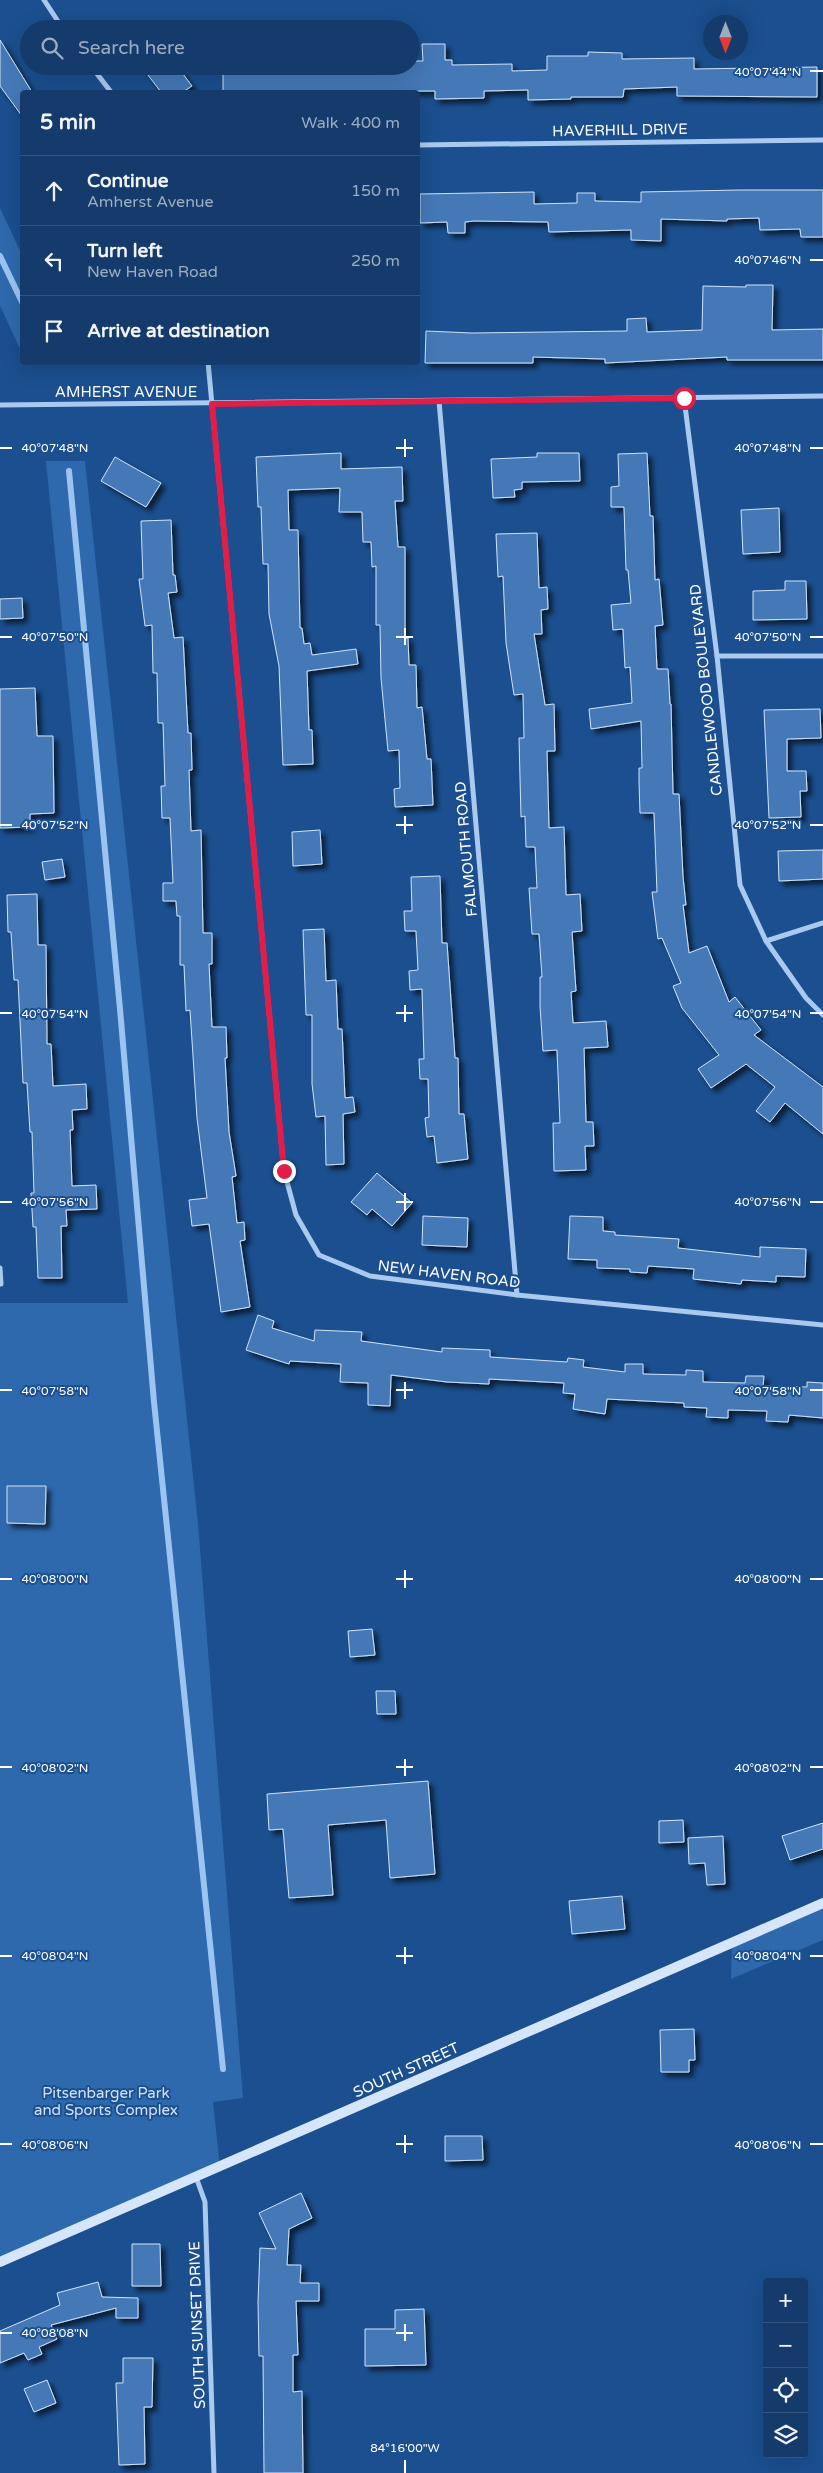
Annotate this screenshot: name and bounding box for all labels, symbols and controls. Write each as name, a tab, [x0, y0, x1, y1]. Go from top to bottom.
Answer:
north arrow	[703, 15, 748, 60]
search box	[20, 20, 420, 75]
icon: search	[38, 34, 66, 62]
text: Search here	[78, 37, 185, 59]
text: 40°07'44"N	[735, 65, 802, 79]
text: 5 min	[40, 110, 96, 135]
text: Walk · 400 m	[301, 113, 400, 133]
street label: HAVERHILL DRIVE	[552, 120, 688, 140]
text: Continue	[87, 170, 169, 192]
icon: ahead	[40, 177, 68, 205]
text: 150 m	[351, 181, 400, 201]
text: Amherst Avenue	[87, 192, 214, 212]
text: Turn left	[87, 240, 163, 262]
icon: left	[40, 247, 68, 275]
text: 250 m	[351, 251, 400, 271]
text: 40°07'46"N	[735, 253, 802, 267]
text: New Haven Road	[87, 262, 218, 282]
icon: arrive	[40, 317, 68, 345]
text: Arrive at destination	[87, 320, 270, 342]
street label: AMHERST AVENUE	[55, 383, 197, 401]
route start	[673, 387, 696, 410]
text: 40°07'48"N	[22, 441, 89, 455]
text: 40°07'48"N	[735, 441, 802, 455]
street label: CANDLEWOOD BOULEVARD	[686, 583, 726, 797]
text: 40°07'50"N	[22, 630, 89, 644]
text: 40°07'50"N	[735, 630, 802, 644]
street label: FALMOUTH ROAD	[451, 781, 481, 917]
text: 40°07'52"N	[22, 818, 89, 832]
text: 40°07'52"N	[735, 818, 802, 832]
text: 40°07'54"N	[22, 1007, 89, 1021]
text: 40°07'54"N	[735, 1007, 802, 1021]
route end	[273, 1160, 296, 1183]
text: 40°07'56"N	[22, 1195, 89, 1209]
text: 40°07'56"N	[735, 1195, 802, 1209]
street label: NEW HAVEN ROAD	[377, 1256, 521, 1292]
text: 40°07'58"N	[22, 1384, 89, 1398]
text: 40°07'58"N	[735, 1384, 802, 1398]
text: 40°08'00"N	[22, 1572, 89, 1586]
text: 40°08'00"N	[735, 1572, 802, 1586]
text: 40°08'02"N	[22, 1761, 89, 1775]
text: 40°08'02"N	[735, 1761, 802, 1775]
text: 40°08'04"N	[22, 1949, 89, 1963]
text: 40°08'04"N	[735, 1949, 802, 1963]
street label: SOUTH STREET	[350, 2039, 462, 2101]
park label: Pitsenbarger Park and Sports Complex	[34, 2084, 178, 2119]
text: 40°08'06"N	[22, 2138, 89, 2152]
text: 40°08'06"N	[735, 2138, 802, 2152]
street label: SOUTH SUNSET DRIVE	[185, 2241, 209, 2409]
map controls	[763, 2278, 808, 2458]
button: +	[763, 2278, 808, 2323]
button: −	[763, 2323, 808, 2368]
text: 40°08'08"N	[22, 2326, 89, 2340]
button: locate	[763, 2368, 808, 2413]
button: layers	[763, 2413, 808, 2458]
text: 84°16'00"W	[370, 2441, 440, 2455]

